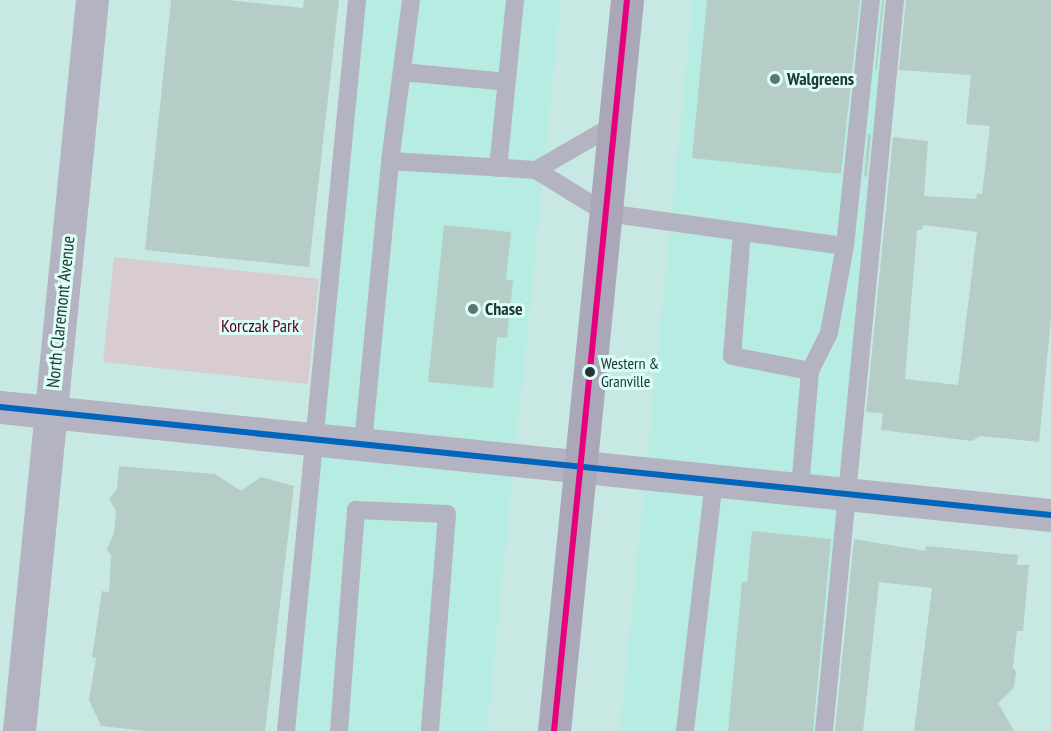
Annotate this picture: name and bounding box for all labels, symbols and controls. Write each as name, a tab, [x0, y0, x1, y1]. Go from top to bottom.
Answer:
place label: Walgreens	[787, 68, 854, 90]
marker: Walgreens	[768, 72, 782, 86]
street label: North Claremont Avenue	[42, 235, 80, 389]
place label: Chase	[485, 298, 523, 320]
marker: Chase	[466, 302, 480, 316]
park label: Korczak Park	[221, 315, 299, 337]
place label: Western & Granville	[601, 353, 659, 391]
marker: Western & Granville	[584, 366, 596, 378]

